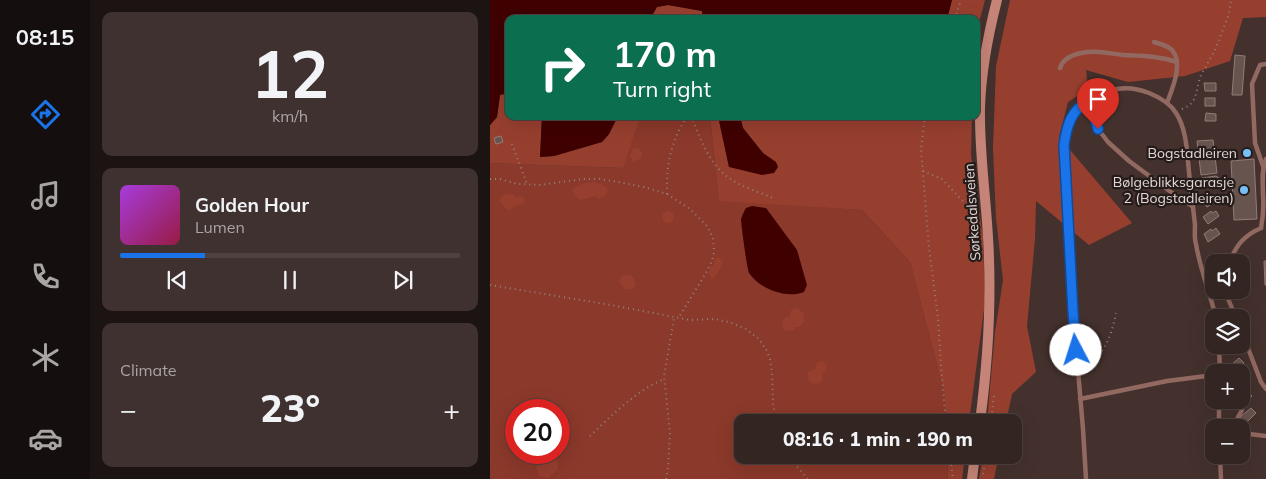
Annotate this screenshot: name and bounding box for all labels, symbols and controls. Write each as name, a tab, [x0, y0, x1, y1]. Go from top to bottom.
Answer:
text: 08:15	[16, 23, 74, 51]
text: 170 m	[613, 32, 717, 76]
text: 12	[251, 33, 329, 114]
icon: right	[530, 35, 595, 100]
text: Turn right	[613, 75, 711, 103]
pin	[1077, 78, 1119, 129]
icon: arrive	[1084, 85, 1112, 113]
icon: directions	[28, 97, 63, 132]
text: km/h	[272, 106, 308, 126]
place label: Bogstadleiren	[1147, 144, 1237, 162]
marker: Bogstadleiren	[1241, 147, 1253, 159]
street label: Sørkedalsveien	[960, 163, 984, 261]
place label: Bølgeblikksgarasje 2 (Bogstadleiren)	[1113, 173, 1234, 207]
icon: music	[28, 178, 63, 213]
marker: Bølgeblikksgarasje 2 (Bogstadleiren)	[1238, 184, 1250, 196]
text: Golden Hour	[195, 193, 309, 217]
text: Lumen	[195, 217, 245, 237]
map controls	[1205, 254, 1250, 464]
button: sound	[1205, 254, 1250, 299]
icon: phone	[28, 259, 63, 294]
icon: previous	[163, 266, 191, 294]
icon: pause	[276, 266, 304, 294]
icon: next	[389, 266, 417, 294]
button: layers	[1205, 309, 1250, 354]
position arrow	[1049, 323, 1101, 375]
icon: climate	[28, 340, 63, 375]
text: Climate	[120, 360, 176, 380]
button: +	[1205, 364, 1250, 409]
text: 23°	[260, 384, 320, 432]
text: −	[120, 392, 137, 427]
text: +	[443, 392, 460, 427]
speed limit sign: 20	[505, 399, 570, 464]
button: −	[1205, 419, 1250, 464]
icon: car	[28, 421, 63, 456]
text: 08:16 · 1 min · 190 m	[783, 427, 973, 451]

